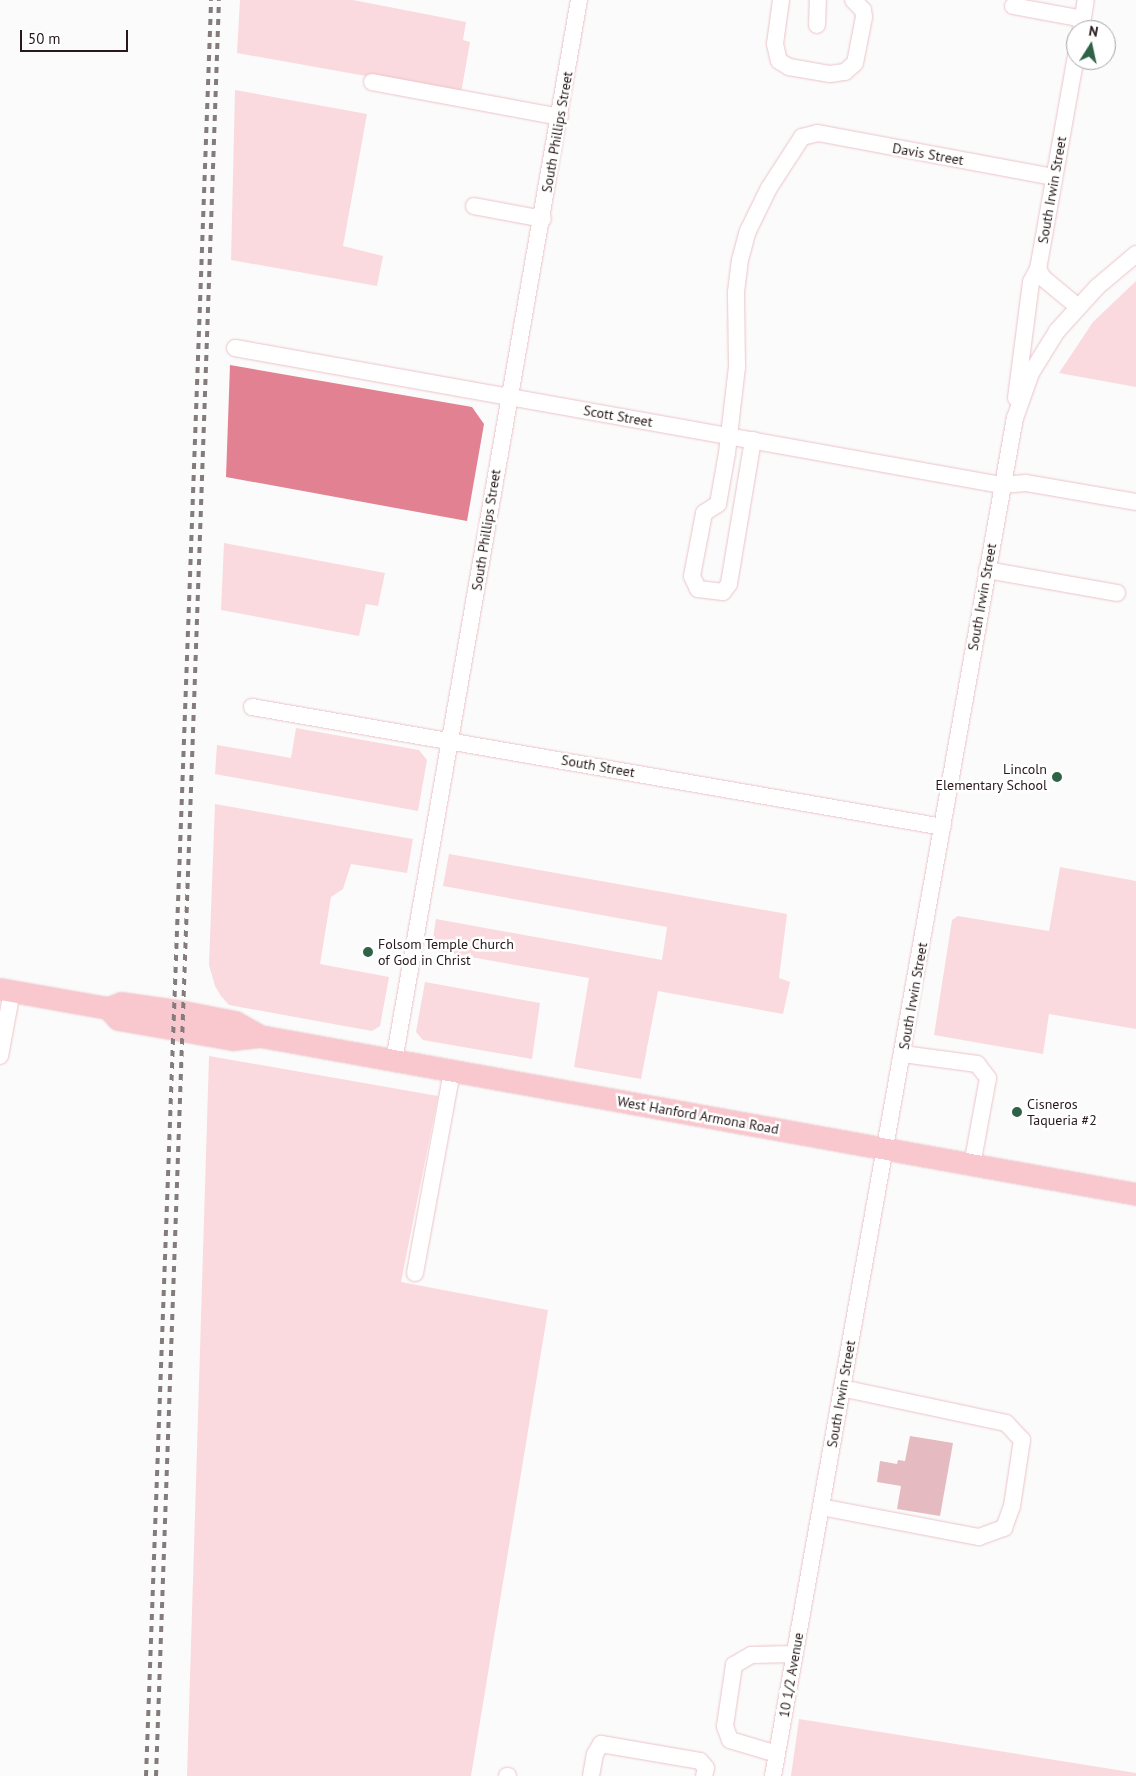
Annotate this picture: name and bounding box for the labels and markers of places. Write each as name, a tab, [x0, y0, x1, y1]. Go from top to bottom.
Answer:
place label: Lincoln Elementary School	[935, 761, 1047, 794]
marker: Lincoln Elementary School	[1051, 771, 1063, 783]
place label: Folsom Temple Church of God in Christ	[378, 936, 514, 969]
marker: Folsom Temple Church of God in Christ	[362, 946, 374, 958]
place label: Cisneros Taqueria #2	[1027, 1096, 1097, 1128]
marker: Cisneros Taqueria #2	[1011, 1106, 1023, 1118]

